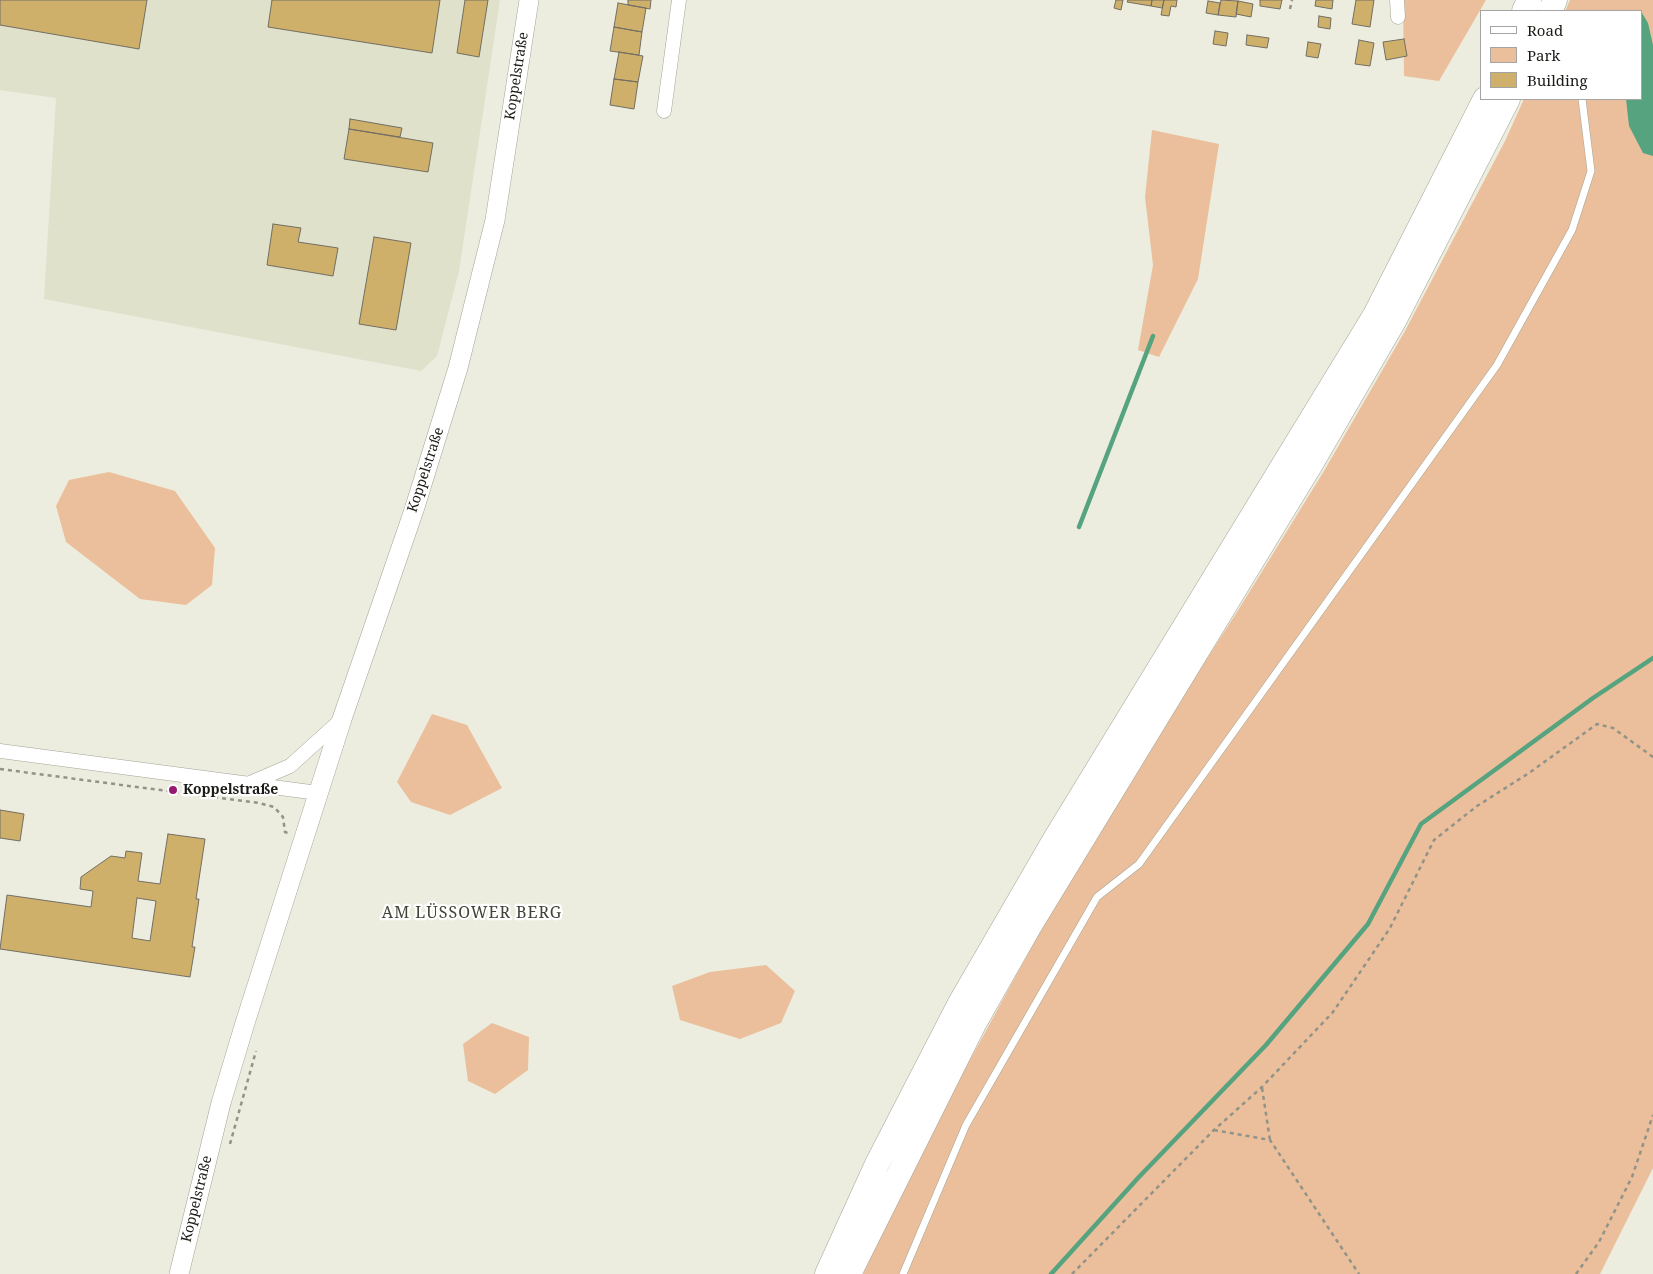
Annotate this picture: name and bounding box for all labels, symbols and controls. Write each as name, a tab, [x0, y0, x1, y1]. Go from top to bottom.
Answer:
legend	[1480, 10, 1643, 100]
text: Road	[1527, 20, 1563, 40]
street label: Koppelstraße	[502, 31, 532, 121]
text: Park	[1527, 45, 1560, 65]
text: Building	[1527, 70, 1588, 90]
street label: Koppelstraße	[404, 425, 448, 515]
place label: Koppelstraße	[183, 782, 278, 798]
marker: Koppelstraße	[167, 784, 179, 796]
district label: AM LÜSSOWER BERG	[380, 903, 564, 923]
street label: Koppelstraße	[178, 1154, 216, 1244]

